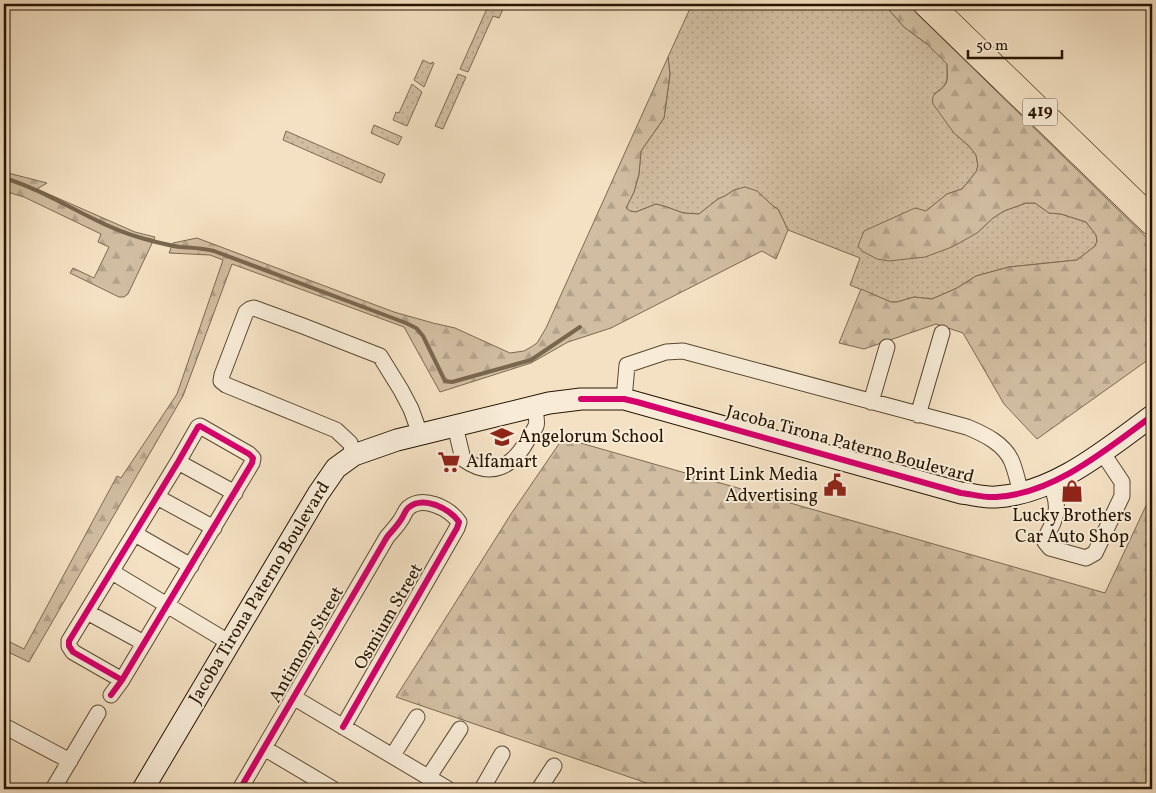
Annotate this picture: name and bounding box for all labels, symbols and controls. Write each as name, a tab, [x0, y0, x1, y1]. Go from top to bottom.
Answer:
scale bar	[968, 28, 1062, 60]
text: 50 m	[976, 36, 1008, 57]
road number: 419	[1022, 98, 1058, 125]
street label: Jacoba Tirona Paterno Boulevard	[723, 400, 977, 490]
school or university icon: Angelorum School	[489, 424, 515, 450]
place label: Angelorum School	[518, 425, 664, 450]
supermarket icon: Alfamart	[436, 449, 462, 475]
place label: Alfamart	[466, 450, 538, 475]
place label: Print Link Media Advertising	[685, 463, 818, 509]
public building icon: Print Link Media Advertising	[822, 472, 848, 498]
street label: Jacoba Tirona Paterno Boulevard	[183, 477, 337, 709]
shop icon: Lucky Brothers Car Auto Shop	[1059, 478, 1085, 504]
place label: Lucky Brothers Car Auto Shop	[1012, 504, 1132, 550]
street label: Osmium Street	[348, 559, 430, 675]
street label: Antimony Street	[264, 582, 350, 708]

